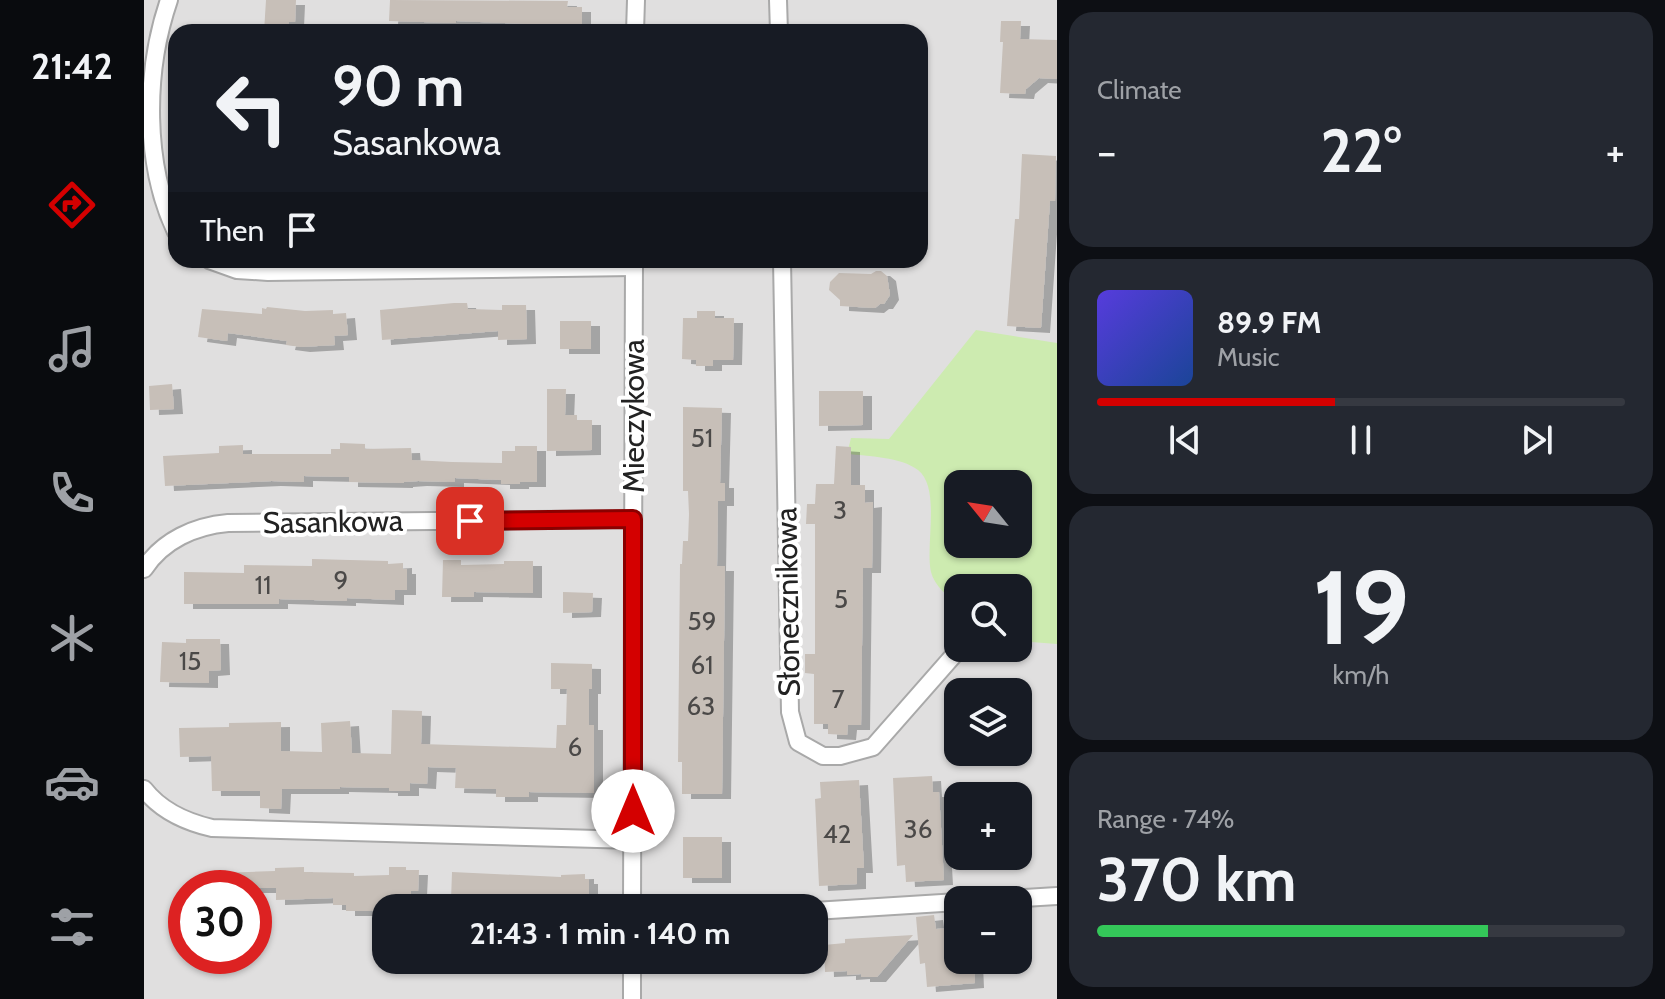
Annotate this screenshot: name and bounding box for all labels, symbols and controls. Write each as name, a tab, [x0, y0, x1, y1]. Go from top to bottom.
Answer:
text: 21:42	[31, 44, 113, 88]
text: 90 m	[332, 52, 464, 120]
icon: left	[200, 56, 304, 160]
text: Climate	[1097, 74, 1182, 106]
text: 22°	[1321, 114, 1401, 187]
text: Sasankowa	[332, 120, 501, 164]
text: −	[1097, 125, 1116, 178]
text: +	[1606, 125, 1625, 178]
icon: directions	[44, 177, 100, 233]
icon: arrive	[280, 208, 324, 252]
text: Then	[200, 212, 264, 249]
text: 89.9 FM	[1217, 304, 1322, 341]
icon: music	[44, 321, 100, 377]
street label: Mieczykowa	[615, 338, 652, 493]
text: Music	[1217, 341, 1280, 373]
icon: previous	[1163, 418, 1207, 462]
icon: pause	[1339, 418, 1383, 462]
icon: next	[1515, 418, 1559, 462]
house number: 51	[691, 422, 713, 454]
icon: phone	[44, 465, 100, 521]
north arrow	[944, 470, 1032, 558]
map controls	[944, 470, 1032, 974]
pin	[436, 487, 504, 555]
house number: 3	[833, 494, 847, 526]
icon: arrive	[448, 499, 492, 543]
street label: Sasankowa	[262, 502, 404, 541]
street label: Słonecznikowa	[767, 506, 808, 697]
text: 19	[1313, 544, 1409, 670]
house number: 9	[334, 564, 348, 596]
house number: 11	[255, 569, 271, 601]
button: search	[944, 574, 1032, 662]
house number: 5	[834, 583, 848, 615]
house number: 59	[688, 605, 716, 637]
icon: climate	[44, 610, 100, 666]
house number: 15	[179, 645, 201, 677]
house number: 61	[690, 649, 714, 681]
text: km/h	[1333, 659, 1389, 691]
button: layers	[944, 678, 1032, 766]
house number: 7	[831, 683, 845, 715]
house number: 63	[687, 690, 715, 722]
house number: 6	[568, 731, 582, 763]
icon: car	[44, 754, 100, 810]
position arrow	[591, 769, 675, 853]
button: +	[944, 782, 1032, 870]
text: Range · 74%	[1097, 803, 1234, 835]
house number: 36	[904, 813, 932, 845]
house number: 42	[823, 818, 851, 850]
text: 370 km	[1097, 843, 1297, 916]
speed limit sign: 30	[168, 870, 272, 974]
button: −	[944, 886, 1032, 974]
icon: filters	[44, 899, 100, 955]
text: 21:43 · 1 min · 140 m	[470, 915, 730, 952]

